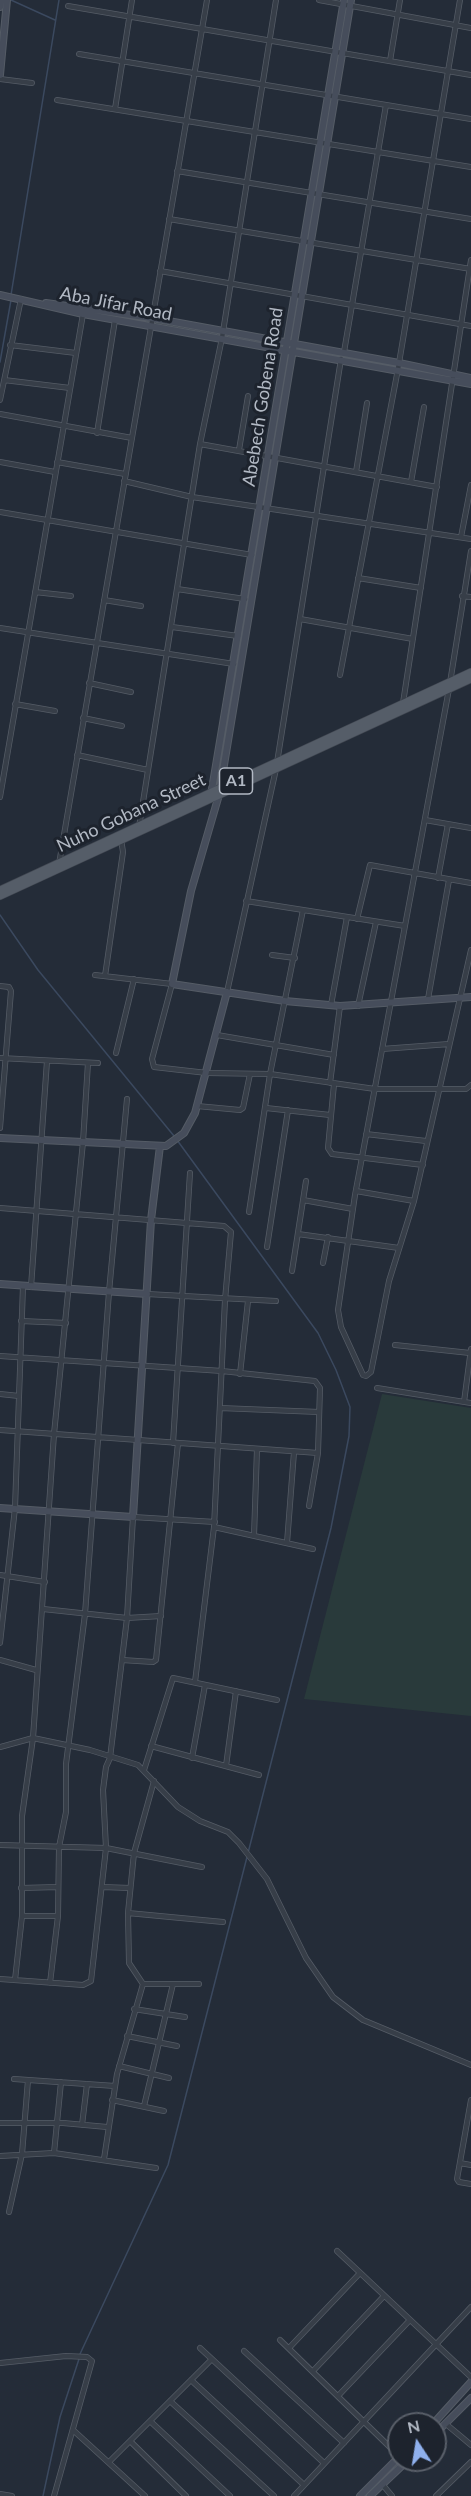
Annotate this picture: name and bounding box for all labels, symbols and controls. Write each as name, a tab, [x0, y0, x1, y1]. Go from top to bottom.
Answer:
street label: Aba Jifar Road	[58, 283, 174, 325]
street label: Abebech Gobena Road	[238, 306, 288, 488]
road number: A1	[220, 768, 252, 794]
street label: Nuho Gobana Street	[53, 769, 209, 857]
north arrow	[387, 2412, 447, 2472]
text: N	[406, 2415, 422, 2436]

